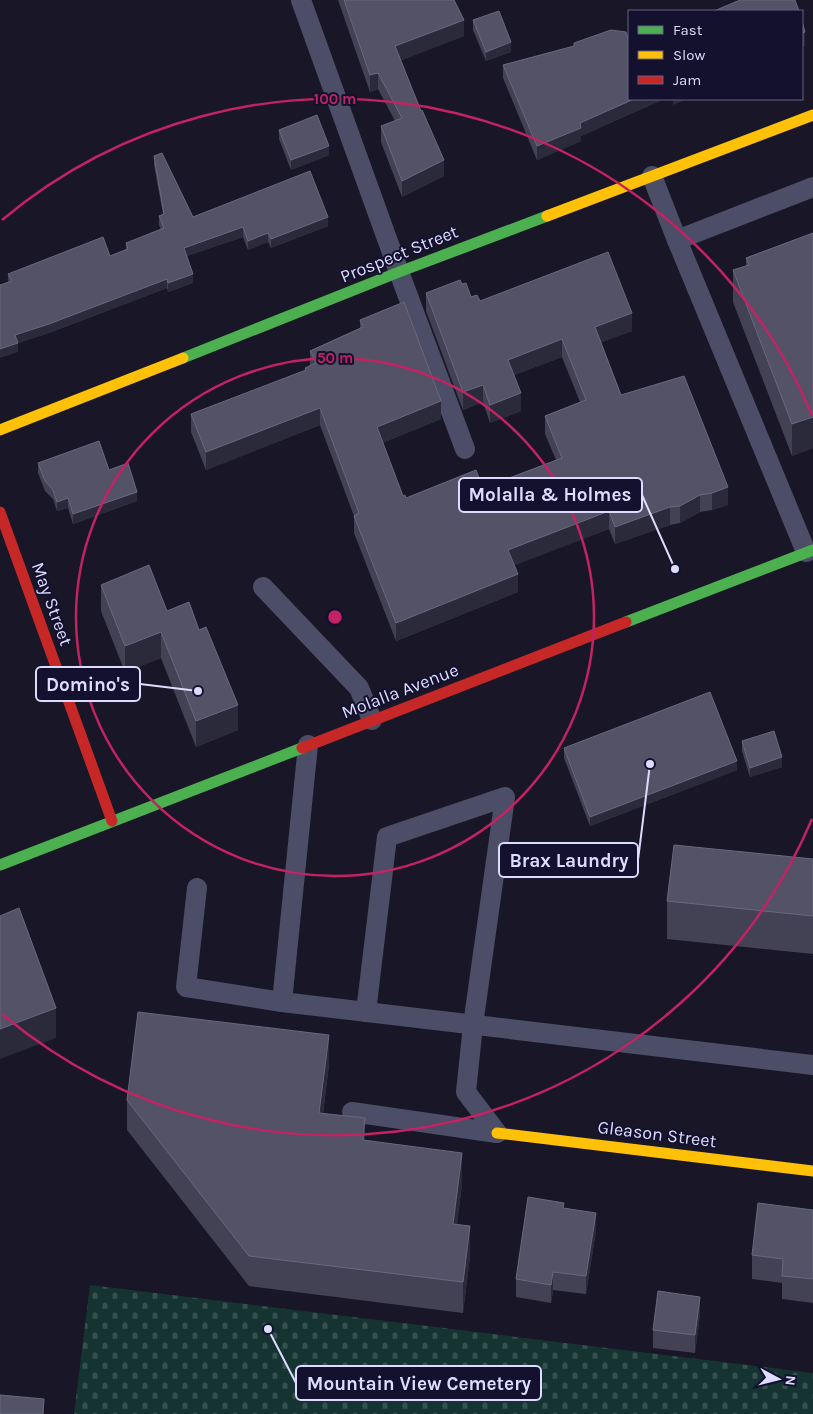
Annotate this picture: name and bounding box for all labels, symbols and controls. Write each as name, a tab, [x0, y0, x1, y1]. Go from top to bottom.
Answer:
legend	[628, 10, 803, 100]
text: Fast	[673, 21, 703, 39]
text: Slow	[673, 46, 705, 64]
text: Jam	[673, 71, 701, 89]
text: 100 m	[314, 90, 356, 108]
street label: Prospect Street	[337, 220, 461, 288]
text: 50 m	[317, 349, 353, 367]
callout: Molalla & Holmes	[459, 478, 642, 512]
text: Molalla & Holmes	[469, 484, 631, 506]
street label: May Street	[27, 559, 77, 649]
centre of rings	[326, 608, 344, 626]
street label: Molalla Avenue	[338, 659, 462, 723]
callout: Domino's	[36, 667, 140, 701]
text: Domino's	[46, 674, 130, 696]
callout: Brax Laundry	[499, 843, 638, 877]
text: Brax Laundry	[509, 850, 629, 872]
street label: Gleason Street	[596, 1116, 718, 1152]
north arrow	[753, 1354, 803, 1404]
callout: Mountain View Cemetery	[296, 1366, 541, 1400]
text: Mountain View Cemetery	[307, 1373, 532, 1395]
text: N	[781, 1375, 799, 1387]

